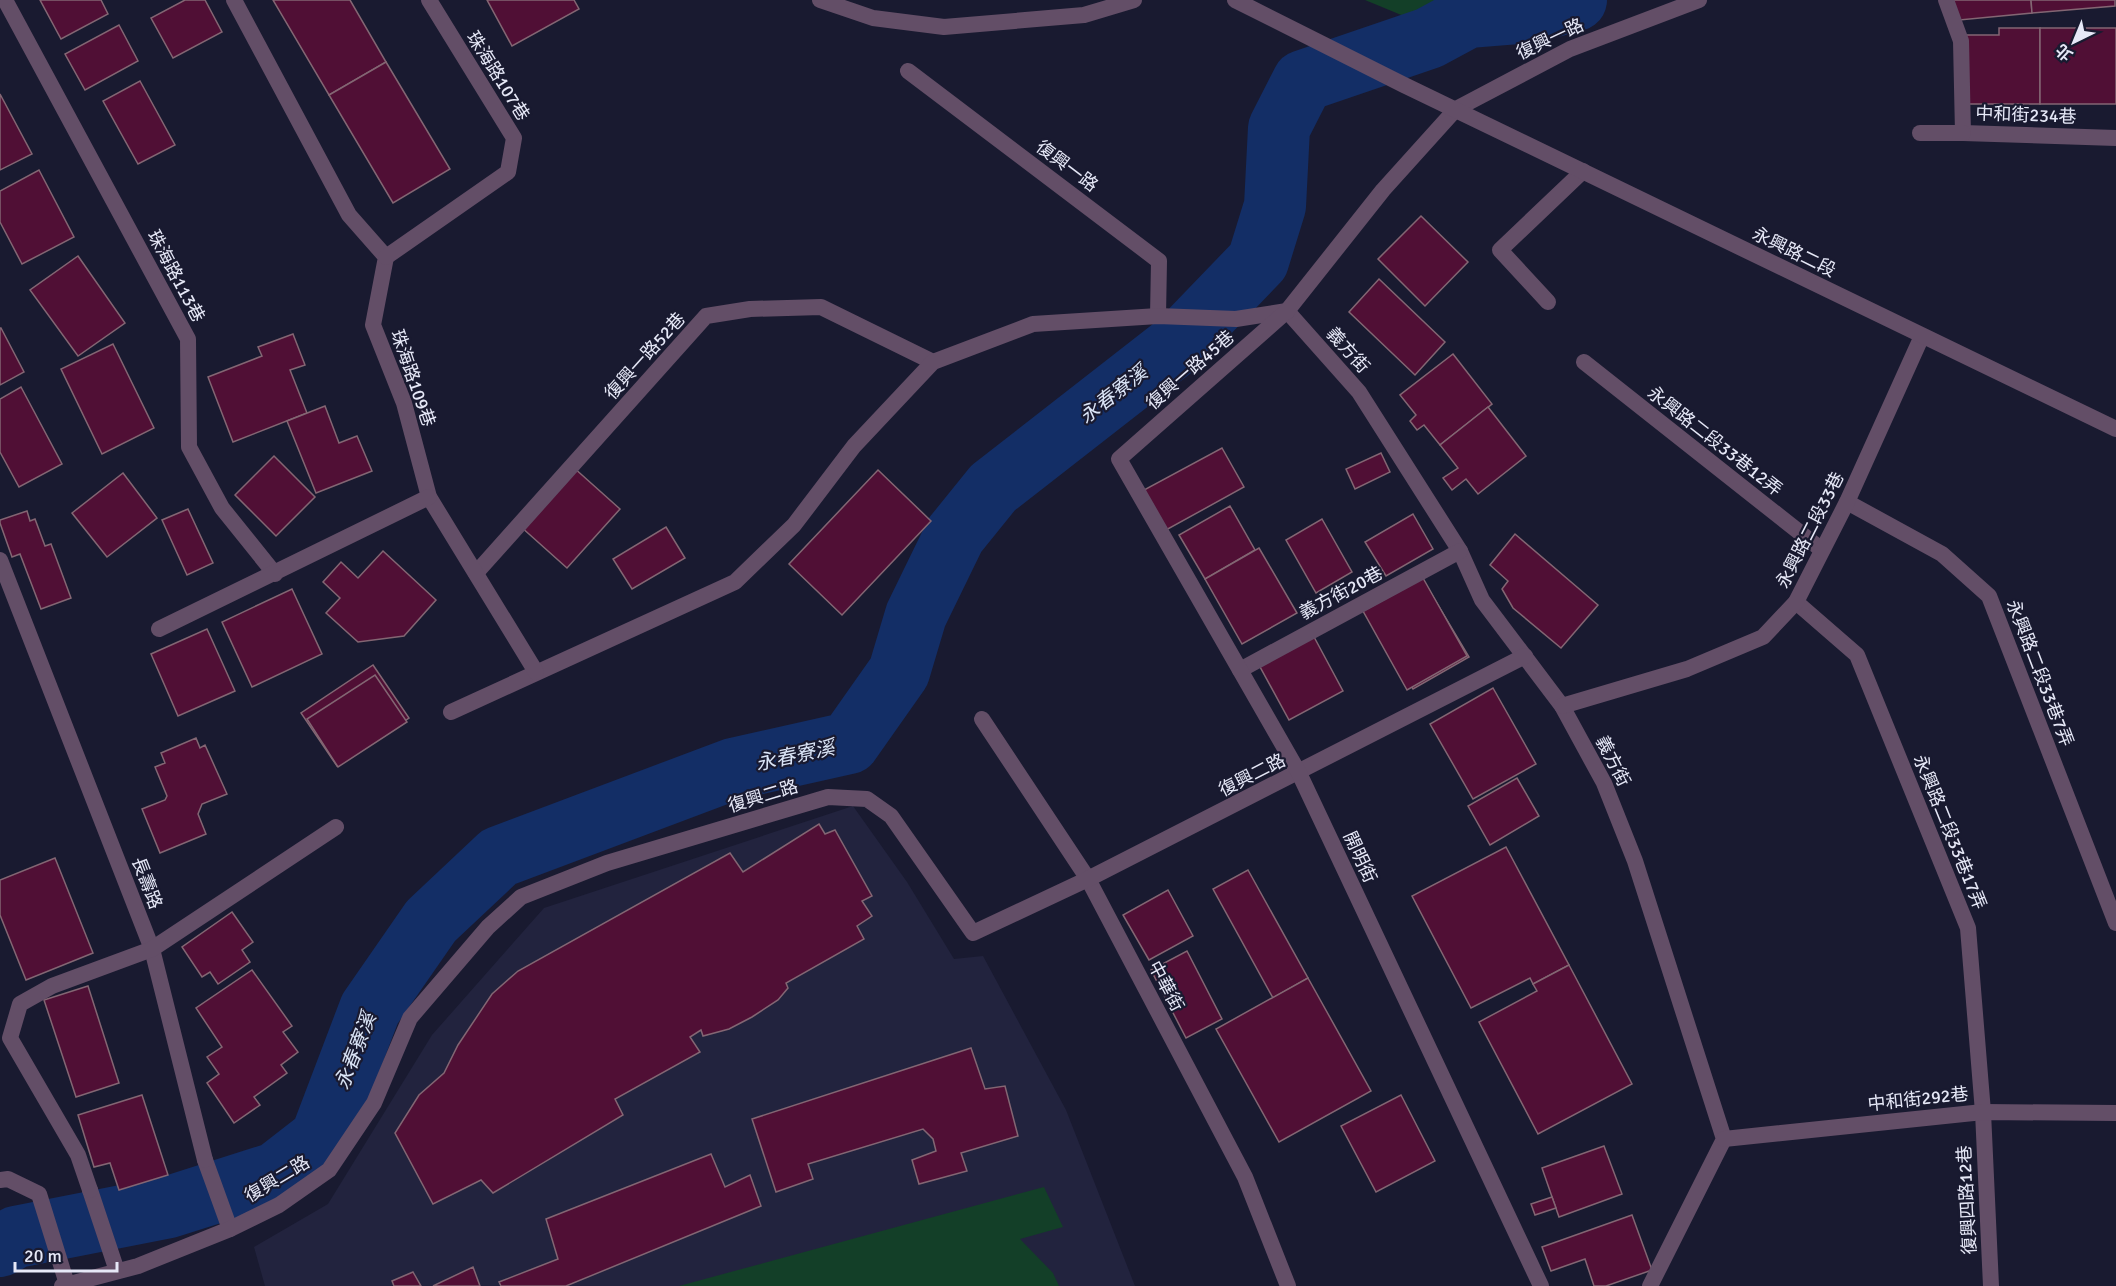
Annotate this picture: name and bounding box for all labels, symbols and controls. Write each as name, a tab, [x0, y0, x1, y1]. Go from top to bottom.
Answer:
north arrow	[2044, 12, 2104, 72]
street label: 復興一路	[1513, 14, 1587, 64]
street label: 珠海路107巷	[462, 27, 534, 125]
text: 北	[2052, 39, 2077, 65]
street label: 中和街234巷	[1975, 102, 2077, 128]
street label: 復興一路	[1032, 136, 1102, 196]
street label: 永興路二段	[1749, 222, 1839, 282]
street label: 珠海路113巷	[143, 226, 209, 326]
street label: 復興一路52巷	[600, 308, 690, 404]
street label: 義方街	[1322, 323, 1374, 377]
street label: 復興一路45巷	[1141, 326, 1239, 414]
street label: 珠海路109巷	[386, 327, 440, 429]
water label: 永春寮溪	[1074, 358, 1155, 429]
street label: 永興路二段33巷12弄	[1643, 382, 1787, 500]
street label: 永興路二段33巷	[1771, 468, 1849, 592]
street label: 義方街20巷	[1295, 562, 1387, 624]
street label: 永興路二段33巷7弄	[2002, 597, 2078, 749]
street label: 義方街	[1591, 732, 1635, 790]
water label: 永春寮溪	[753, 734, 840, 776]
street label: 復興二路	[1215, 749, 1289, 801]
street label: 永興路二段33巷17弄	[1909, 751, 1991, 913]
street label: 復興二路	[725, 775, 801, 817]
street label: 開明街	[1339, 828, 1381, 886]
street label: 長壽路	[127, 854, 167, 912]
street label: 中華街	[1144, 957, 1188, 1015]
water label: 永春寮溪	[329, 1007, 383, 1093]
street label: 中和街292巷	[1867, 1083, 1969, 1115]
street label: 復興四路12巷	[1953, 1145, 1981, 1255]
street label: 復興二路	[240, 1151, 314, 1207]
scale bar	[15, 1235, 117, 1273]
text: 20 m	[24, 1245, 62, 1267]

